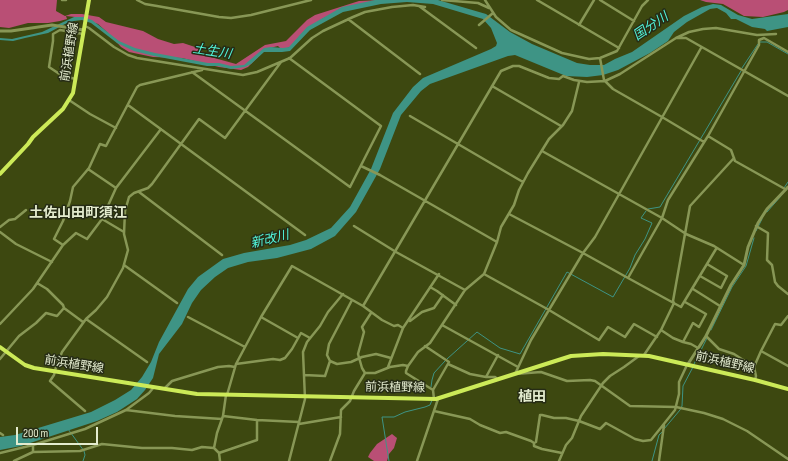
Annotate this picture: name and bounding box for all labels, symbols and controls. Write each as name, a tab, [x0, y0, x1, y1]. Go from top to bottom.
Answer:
water label: 国分川	[630, 10, 672, 44]
street label: 前浜植野線	[58, 21, 82, 83]
water label: 土生川	[192, 41, 232, 63]
district label: 土佐山田町須江	[29, 205, 127, 221]
water label: 新改川	[249, 228, 291, 252]
street label: 前浜植野線	[694, 349, 756, 377]
street label: 前浜植野線	[43, 353, 105, 377]
street label: 前浜植野線	[365, 380, 425, 396]
district label: 植田	[518, 389, 546, 405]
scale bar	[18, 419, 100, 445]
text: 200 m	[23, 426, 48, 441]

